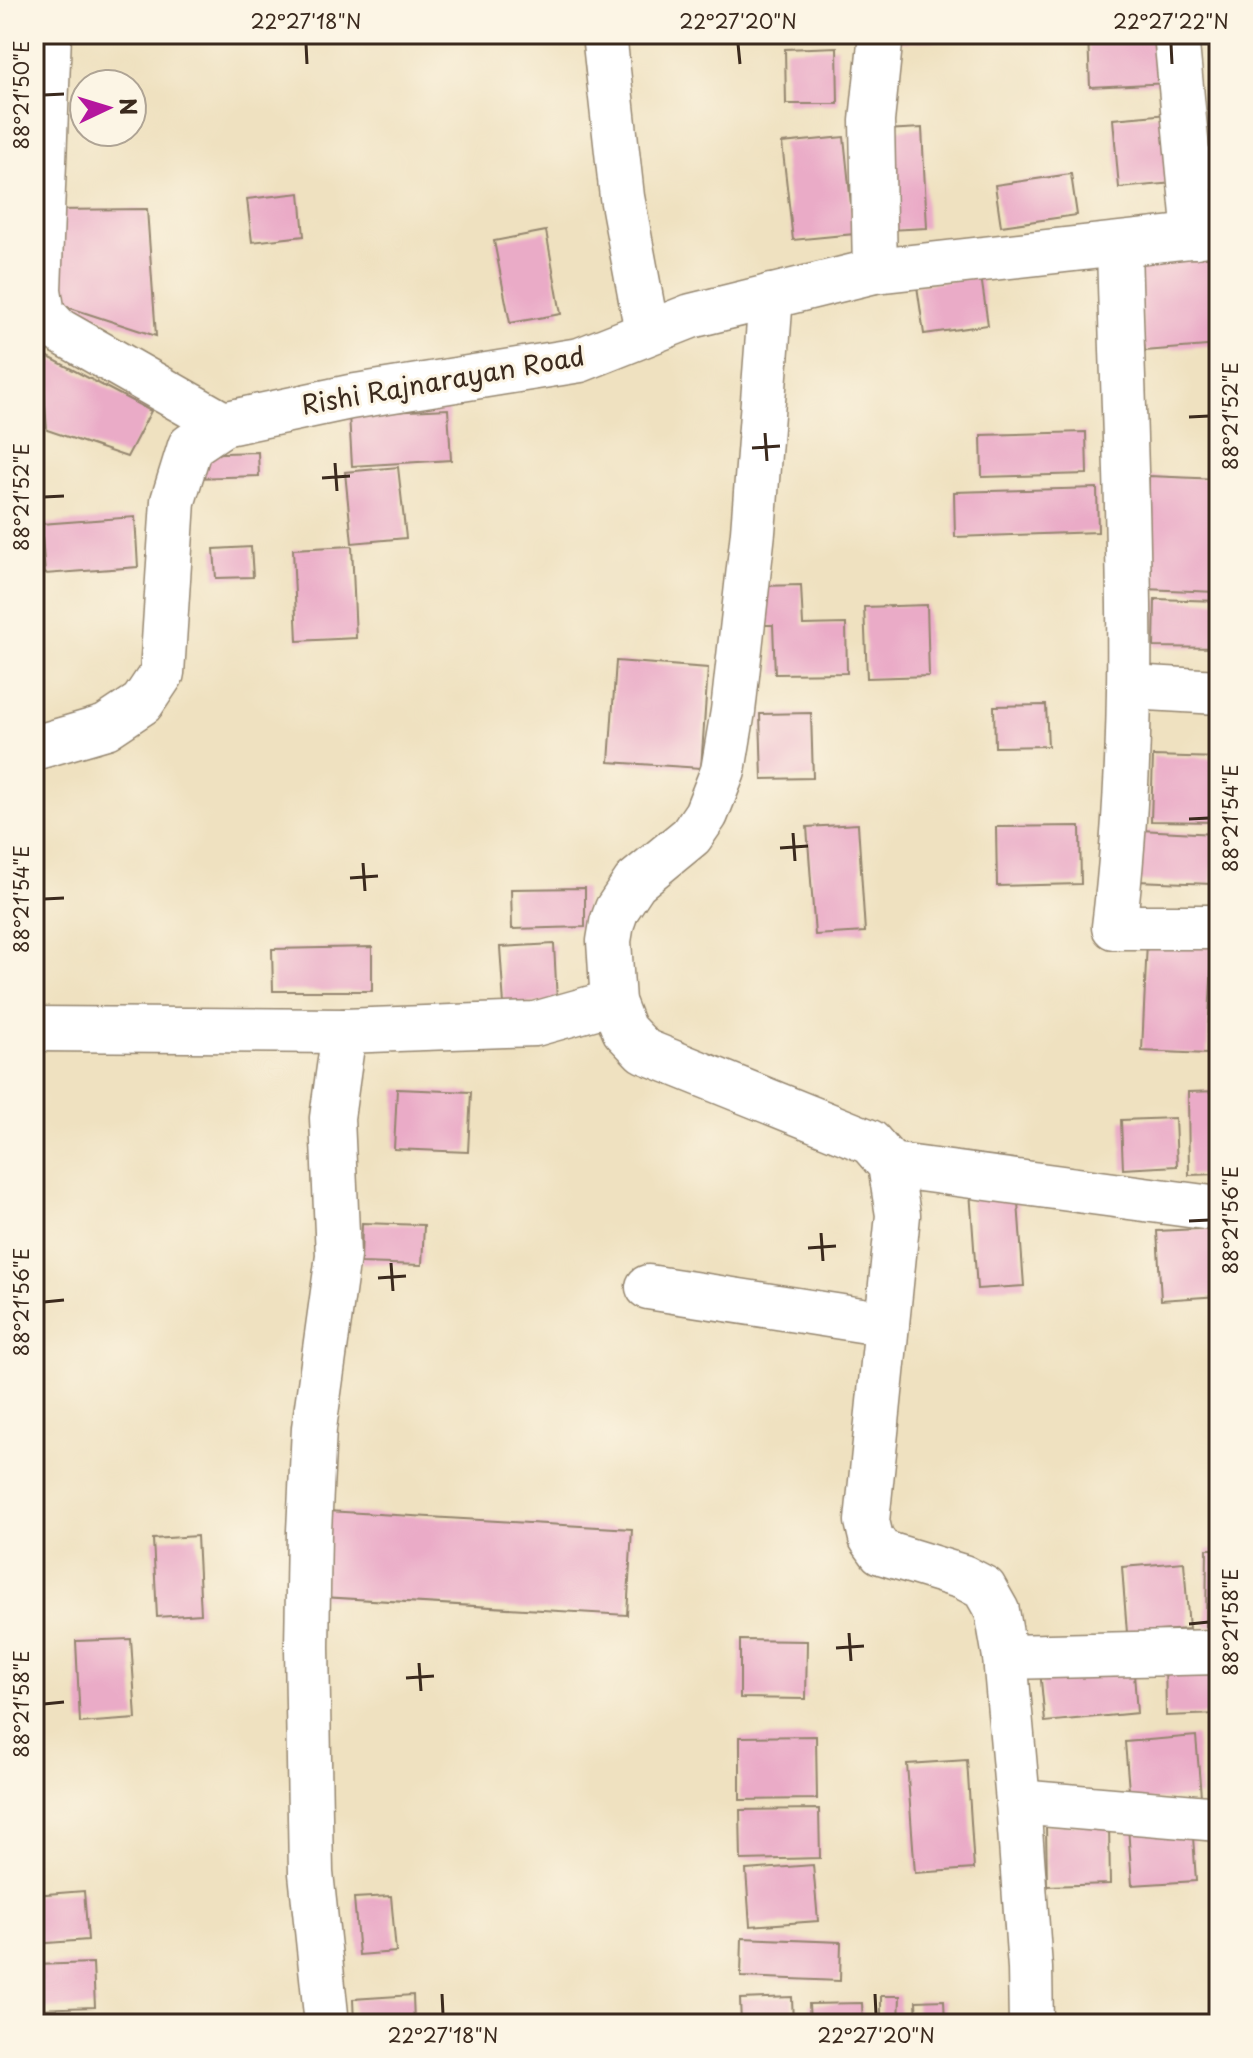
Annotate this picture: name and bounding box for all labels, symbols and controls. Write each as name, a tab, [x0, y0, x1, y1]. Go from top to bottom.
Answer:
text: 22°27'18"N	[251, 6, 361, 36]
text: 22°27'20"N	[679, 6, 797, 36]
text: 22°27'22"N	[1113, 6, 1229, 36]
text: 88°21'50"E	[6, 40, 36, 150]
north arrow	[68, 68, 148, 148]
text: N	[112, 97, 147, 116]
street label: Rishi Rajnarayan Road	[298, 335, 587, 424]
text: 88°21'52"E	[1215, 362, 1245, 470]
text: 88°21'52"E	[6, 443, 36, 551]
text: 88°21'54"E	[1215, 764, 1245, 872]
text: 88°21'54"E	[6, 845, 36, 953]
text: 88°21'56"E	[1215, 1166, 1245, 1274]
text: 88°21'56"E	[6, 1248, 36, 1356]
text: 88°21'58"E	[1215, 1568, 1245, 1676]
text: 88°21'58"E	[6, 1650, 36, 1758]
text: 22°27'18"N	[388, 2020, 498, 2050]
text: 22°27'20"N	[817, 2020, 935, 2050]

